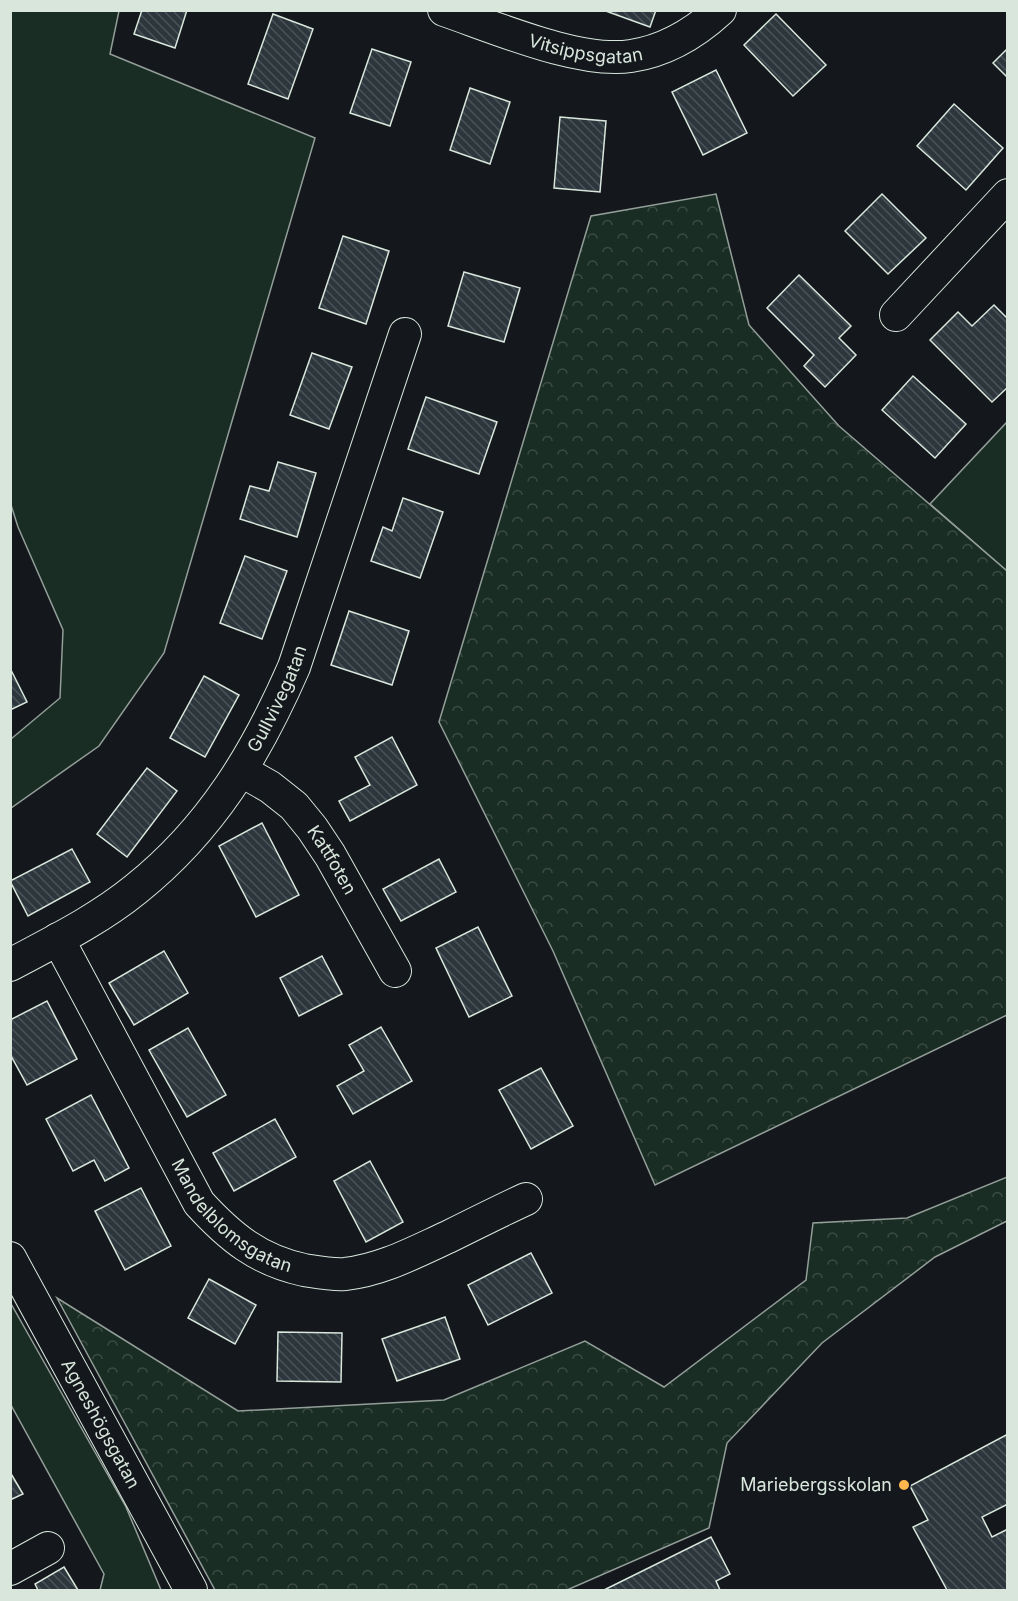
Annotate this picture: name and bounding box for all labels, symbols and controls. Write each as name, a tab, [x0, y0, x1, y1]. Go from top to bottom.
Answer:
street label: Vitsippsgatan	[526, 29, 645, 67]
street label: Gullvivegatan	[243, 643, 310, 756]
street label: Kattfoten	[303, 821, 361, 898]
street label: Mandelblomsgatan	[167, 1155, 295, 1276]
street label: Agneshögsgatan	[57, 1355, 145, 1492]
place label: Mariebergsskolan	[740, 1474, 892, 1495]
marker: Mariebergsskolan	[897, 1478, 911, 1492]

